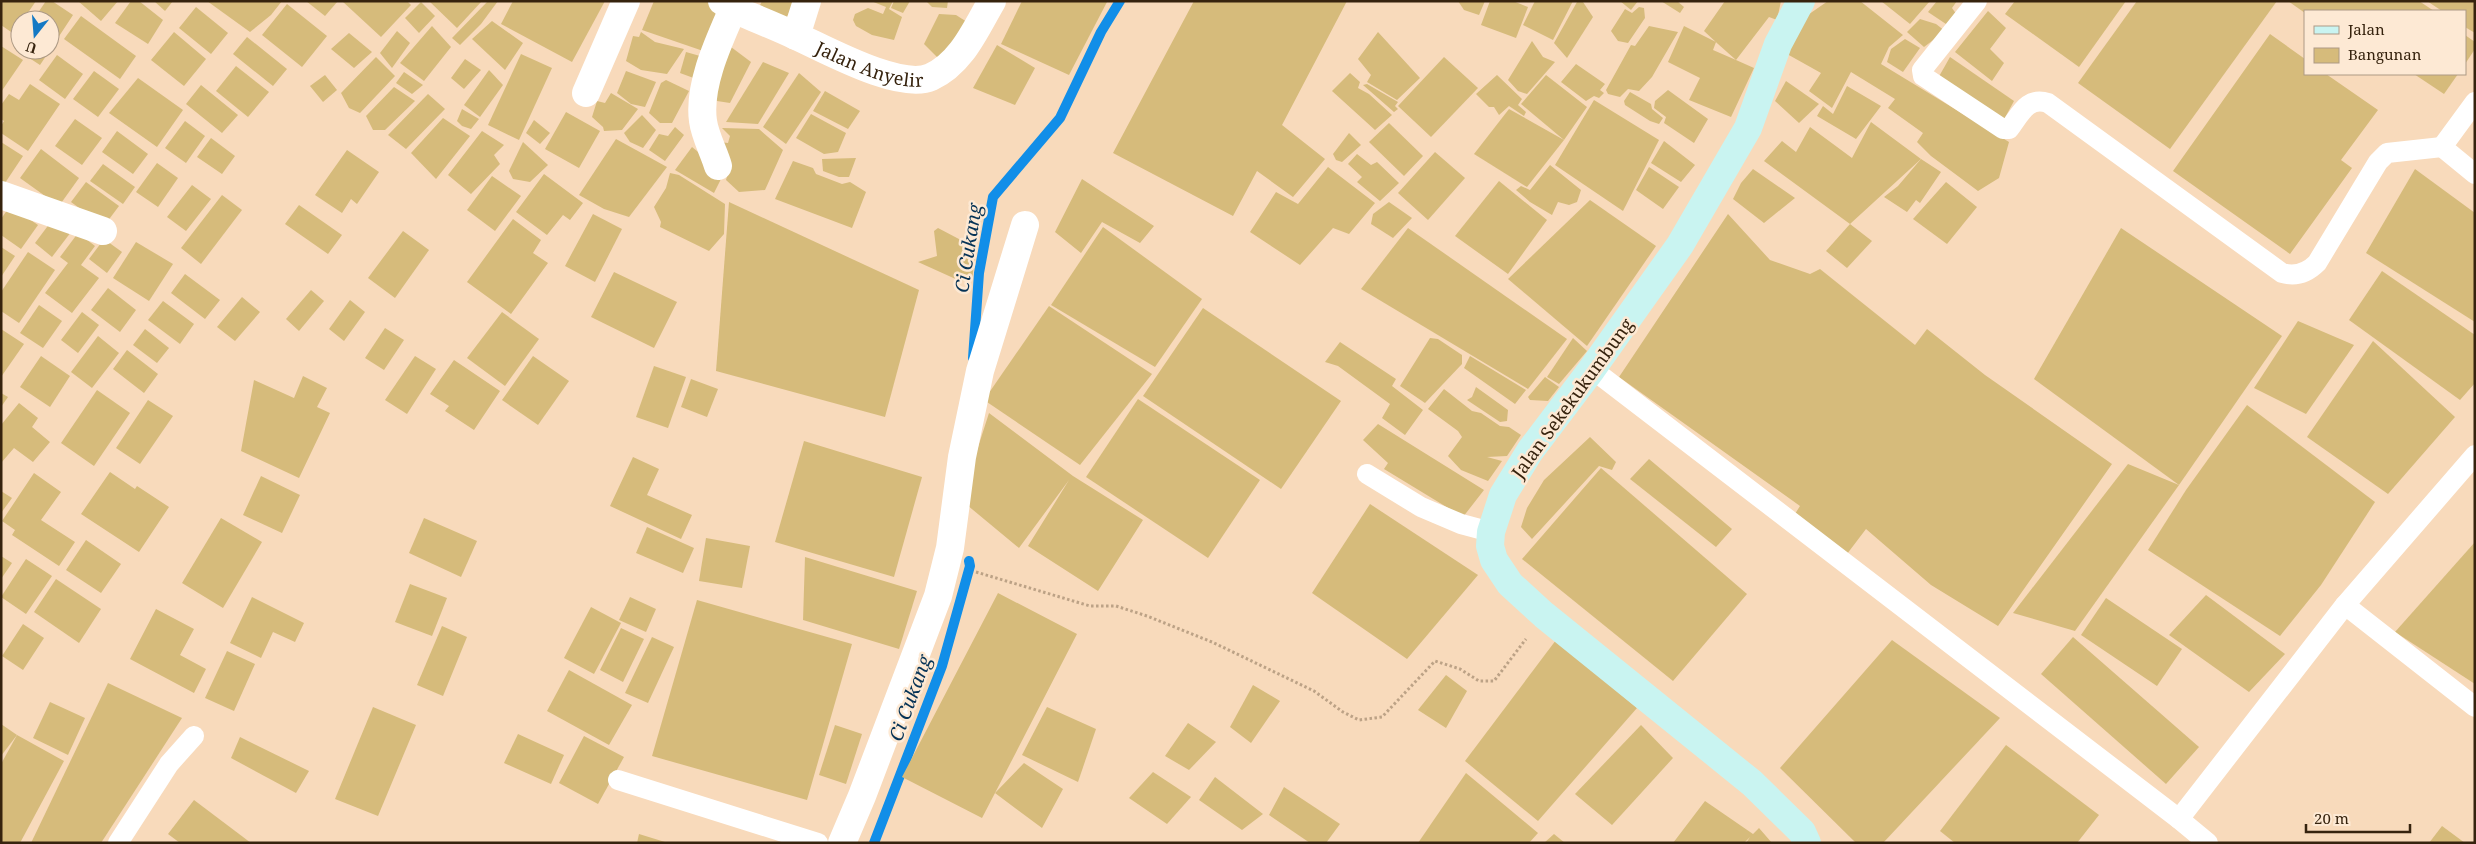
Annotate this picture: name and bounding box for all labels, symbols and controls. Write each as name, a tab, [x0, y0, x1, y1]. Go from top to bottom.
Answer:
north arrow	[10, 10, 60, 60]
legend	[2304, 10, 2466, 75]
text: Jalan	[2347, 19, 2385, 39]
street label: Jalan Anyelir	[811, 35, 925, 92]
text: U	[23, 37, 39, 59]
text: Bangunan	[2348, 44, 2422, 64]
water label: Ci Cukang	[948, 200, 988, 294]
street label: Jalan Sekekukumbung	[1505, 313, 1638, 484]
water label: Ci Cukang	[882, 650, 938, 745]
scale bar	[2306, 802, 2410, 834]
text: 20 m	[2314, 808, 2349, 828]

